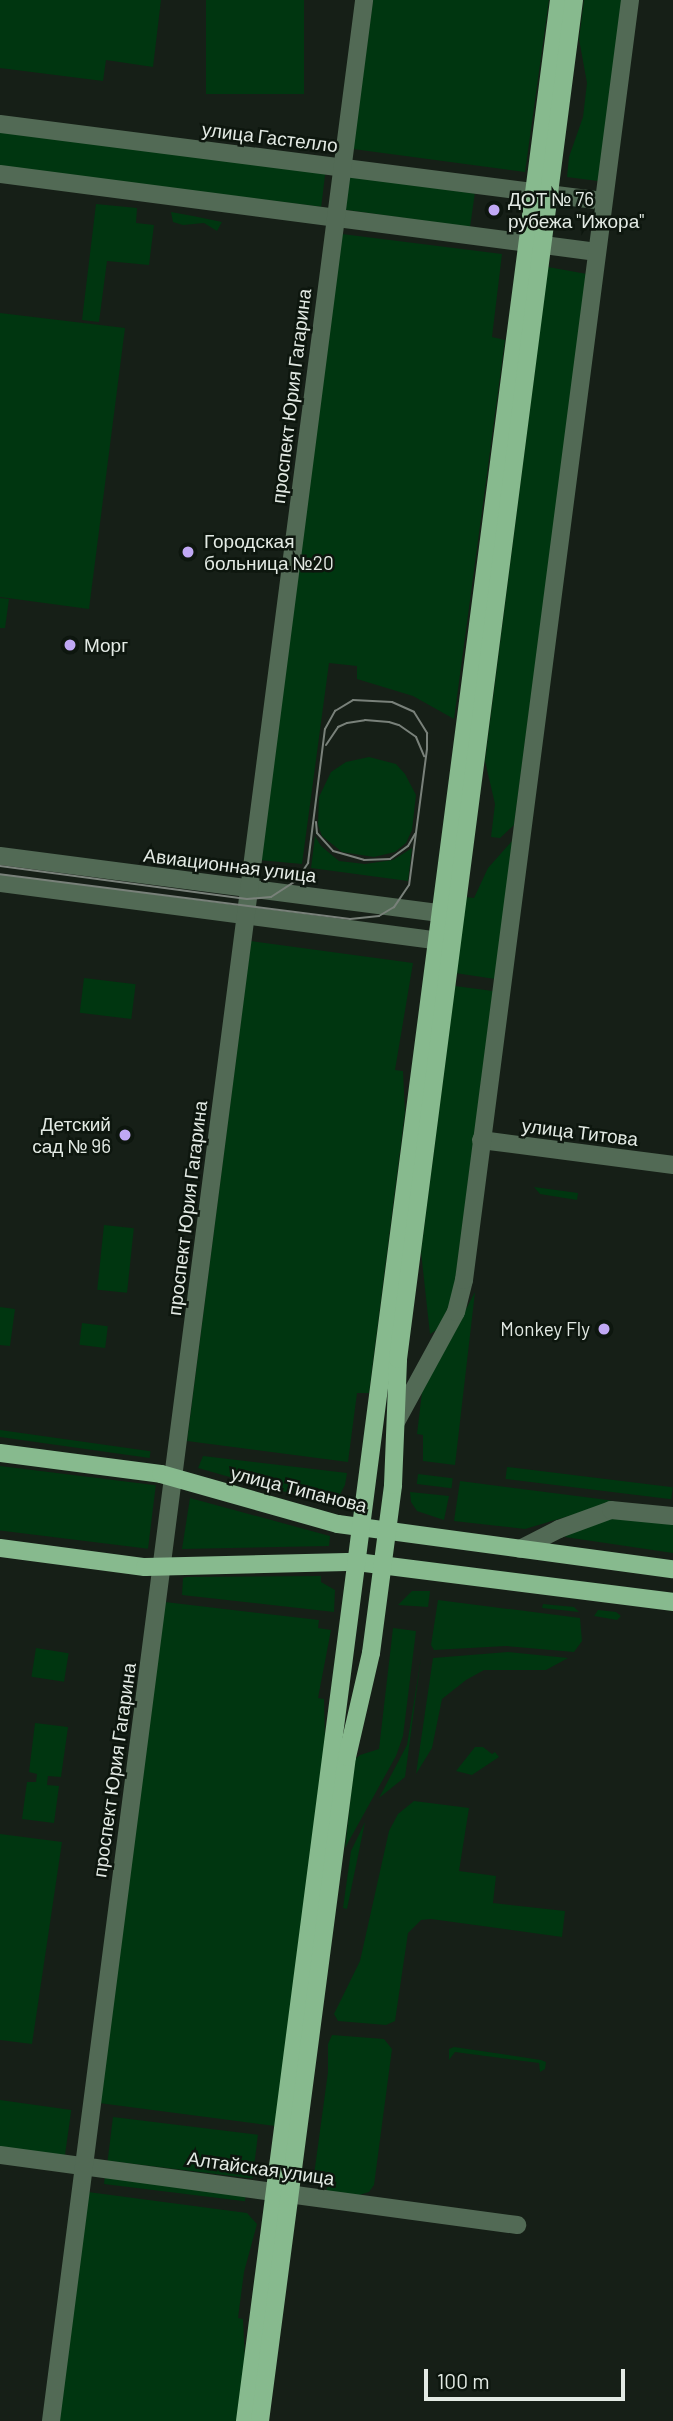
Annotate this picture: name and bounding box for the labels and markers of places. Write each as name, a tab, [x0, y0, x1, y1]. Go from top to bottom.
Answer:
place label: ДОТ № 76 рубежа "Ижора"	[508, 188, 644, 232]
marker: ДОТ № 76 рубежа "Ижора"	[486, 202, 502, 218]
place label: Городская больница №20	[204, 530, 334, 574]
marker: Городская больница №20	[178, 542, 198, 562]
place label: Морг	[84, 634, 128, 656]
marker: Морг	[62, 637, 78, 653]
place label: Детский сад № 96	[32, 1113, 111, 1157]
marker: Детский сад № 96	[117, 1127, 133, 1143]
place label: Monkey Fly	[500, 1318, 590, 1340]
marker: Monkey Fly	[596, 1321, 612, 1337]

